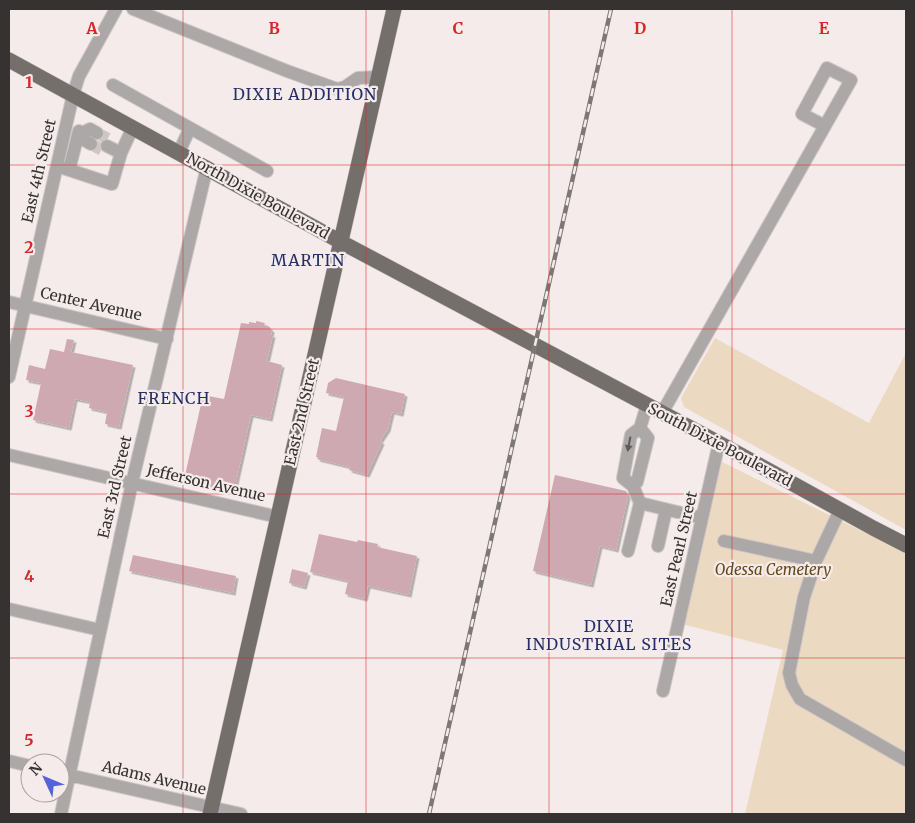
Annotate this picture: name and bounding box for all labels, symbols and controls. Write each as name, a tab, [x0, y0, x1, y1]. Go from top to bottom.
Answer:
text: A	[85, 18, 98, 38]
text: B	[268, 18, 280, 38]
text: C	[453, 18, 463, 38]
text: D	[634, 18, 646, 38]
text: E	[819, 18, 830, 38]
text: 1	[25, 72, 33, 92]
district label: DIXIE ADDITION	[233, 84, 377, 104]
street label: East 4th Street	[17, 117, 60, 225]
street label: North Dixie Boulevard	[183, 148, 333, 243]
text: 2	[24, 237, 34, 257]
district label: MARTIN	[271, 250, 345, 270]
street label: Center Avenue	[39, 283, 144, 324]
street label: East 2nd Street	[280, 356, 323, 467]
district label: FRENCH	[138, 388, 210, 408]
street label: South Dixie Boulevard	[645, 398, 796, 491]
text: 3	[24, 401, 34, 421]
street label: East 3rd Street	[93, 433, 136, 540]
one-way arrow	[625, 436, 633, 452]
street label: Jefferson Avenue	[144, 459, 267, 505]
street label: East Pearl Street	[656, 489, 701, 608]
park label: Odessa Cemetery	[715, 560, 831, 579]
text: 4	[24, 566, 34, 586]
district label: DIXIE INDUSTRIAL SITES	[526, 616, 692, 654]
text: 5	[24, 730, 34, 750]
north arrow	[20, 753, 70, 803]
street label: Adams Avenue	[99, 756, 208, 799]
text: N	[25, 759, 46, 779]

